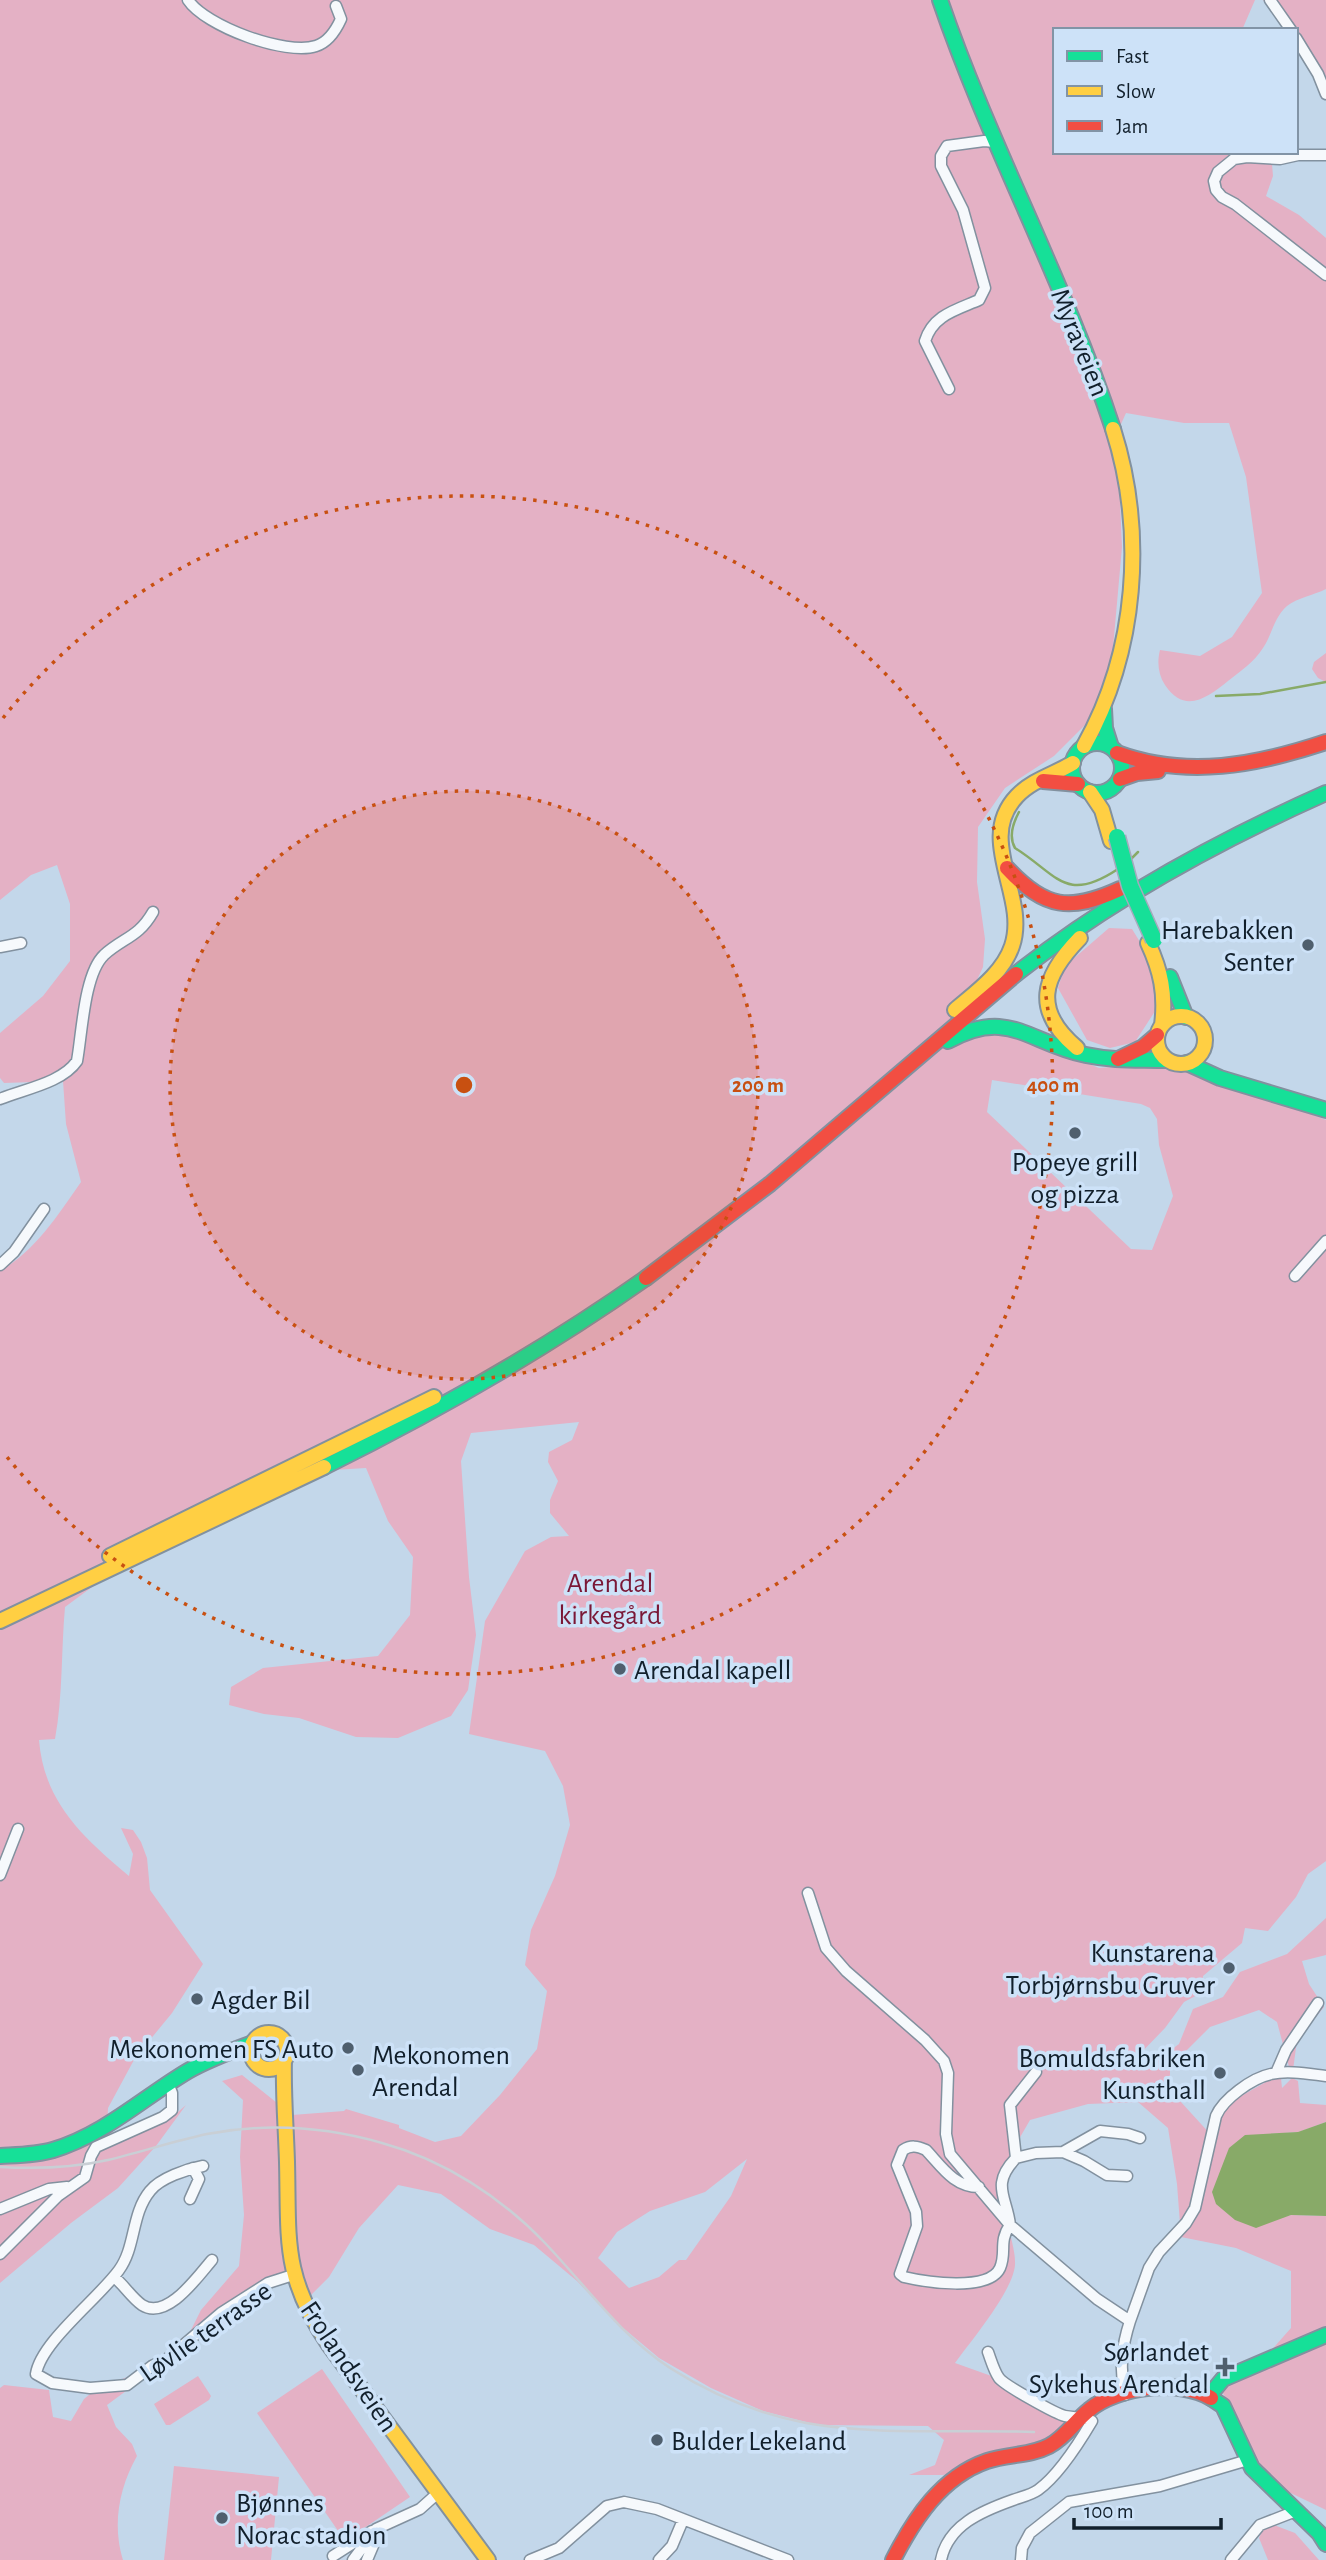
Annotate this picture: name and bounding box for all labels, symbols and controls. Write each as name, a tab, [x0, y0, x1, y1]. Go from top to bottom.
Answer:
legend	[1053, 28, 1298, 154]
text: Fast	[1116, 46, 1149, 67]
text: Slow	[1116, 81, 1155, 102]
text: Jam	[1116, 116, 1148, 137]
street label: Myraveien	[1045, 285, 1113, 401]
place label: Harebakken Senter	[1161, 917, 1294, 977]
marker: Harebakken Senter	[1300, 937, 1316, 953]
centre of rings	[452, 1073, 476, 1097]
text: 200 m	[732, 1075, 784, 1096]
text: 400 m	[1027, 1075, 1079, 1096]
marker: Popeye grill og pizza	[1067, 1125, 1083, 1141]
place label: Popeye grill og pizza	[1012, 1149, 1138, 1209]
park label: Arendal kirkegård	[558, 1570, 662, 1630]
place label: Arendal kapell	[634, 1657, 791, 1685]
marker: Arendal kapell	[612, 1661, 628, 1677]
place label: Kunstarena Torbjørnsbu Gruver	[1006, 1940, 1215, 2000]
marker: Kunstarena Torbjørnsbu Gruver	[1221, 1960, 1237, 1976]
place label: Agder Bil	[211, 1987, 311, 2015]
marker: Agder Bil	[189, 1991, 205, 2007]
place label: Mekonomen FS Auto	[109, 2036, 334, 2064]
marker: Mekonomen FS Auto	[340, 2040, 356, 2056]
place label: Mekonomen Arendal	[372, 2042, 510, 2102]
place label: Bomuldsfabriken Kunsthall	[1019, 2045, 1206, 2105]
marker: Mekonomen Arendal	[350, 2062, 366, 2078]
marker: Bomuldsfabriken Kunsthall	[1212, 2065, 1228, 2081]
street label: Løvlie terrasse	[135, 2277, 277, 2388]
street label: Frolandsveien	[294, 2297, 402, 2438]
place label: Sørlandet Sykehus Arendal	[1029, 2339, 1209, 2399]
marker: Sørlandet Sykehus Arendal	[1215, 2357, 1235, 2377]
place label: Bulder Lekeland	[671, 2428, 846, 2456]
marker: Bulder Lekeland	[649, 2432, 665, 2448]
scale bar	[1074, 2486, 1221, 2530]
place label: Bjønnes Norac stadion	[236, 2490, 387, 2550]
text: 100 m	[1084, 2501, 1134, 2522]
marker: Bjønnes Norac stadion	[214, 2510, 230, 2526]

